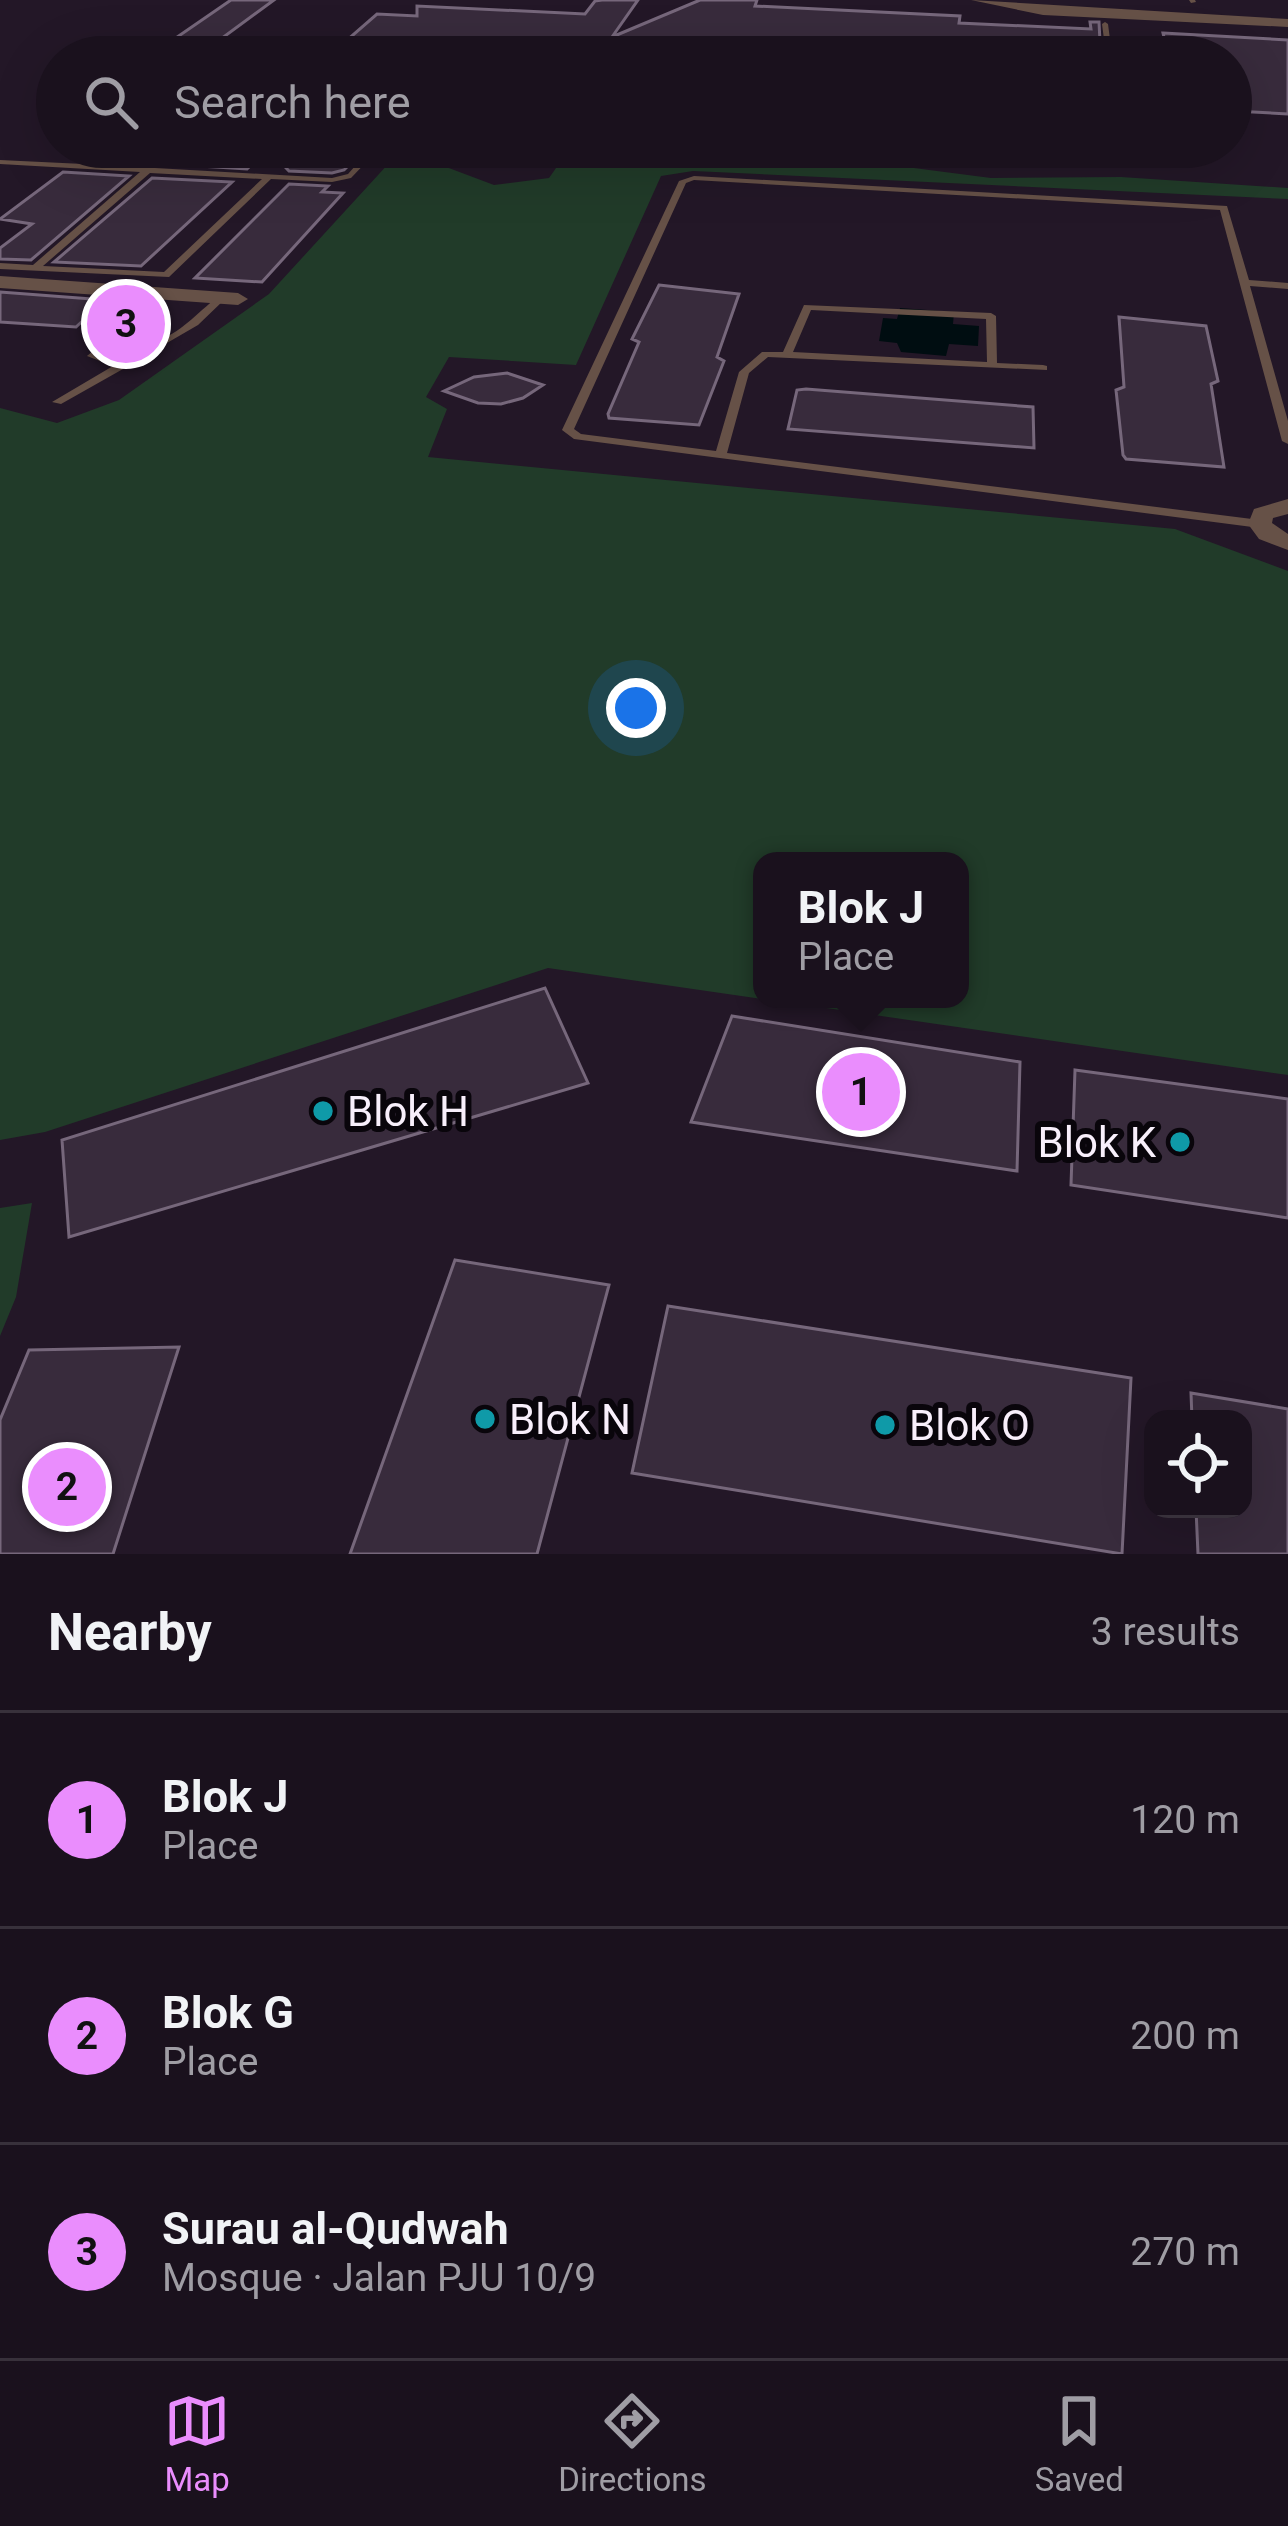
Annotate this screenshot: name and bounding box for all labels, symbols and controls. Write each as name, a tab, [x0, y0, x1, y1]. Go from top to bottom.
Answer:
search box	[36, 36, 1252, 168]
icon: search	[78, 69, 144, 135]
text: Search here	[174, 76, 411, 129]
pin: 3	[87, 279, 165, 369]
your location	[606, 678, 666, 738]
popup	[753, 852, 969, 1008]
text: Blok J	[798, 881, 924, 934]
text: Place	[798, 934, 894, 980]
pin: 1	[822, 1047, 900, 1137]
place label: Blok H	[347, 1087, 469, 1136]
marker: Blok H	[310, 1098, 336, 1124]
place label: Blok K	[1038, 1118, 1157, 1167]
marker: Blok K	[1167, 1129, 1193, 1155]
place label: Blok N	[509, 1395, 631, 1444]
place label: Blok O	[909, 1401, 1030, 1450]
marker: Blok N	[472, 1406, 498, 1432]
map controls	[1144, 1410, 1252, 1518]
button: locate	[1144, 1410, 1252, 1518]
marker: Blok O	[872, 1412, 898, 1438]
pin: 2	[28, 1442, 106, 1532]
text: Nearby	[48, 1603, 212, 1662]
text: 3 results	[1091, 1609, 1240, 1655]
text: Blok J	[162, 1770, 288, 1823]
text: 1	[76, 1797, 98, 1843]
text: 120 m	[1130, 1797, 1240, 1843]
text: Place	[162, 1823, 258, 1869]
text: Blok G	[162, 1986, 294, 2039]
text: 2	[76, 2013, 98, 2059]
text: 200 m	[1130, 2013, 1240, 2059]
text: Place	[162, 2039, 258, 2085]
text: Surau al-Qudwah	[162, 2202, 509, 2255]
text: 3	[76, 2229, 98, 2275]
text: 270 m	[1130, 2229, 1240, 2275]
text: Mosque · Jalan PJU 10/9	[162, 2255, 596, 2301]
tab: Map	[164, 2388, 230, 2499]
tab: Directions	[558, 2388, 707, 2499]
tab: Saved	[1035, 2388, 1124, 2499]

